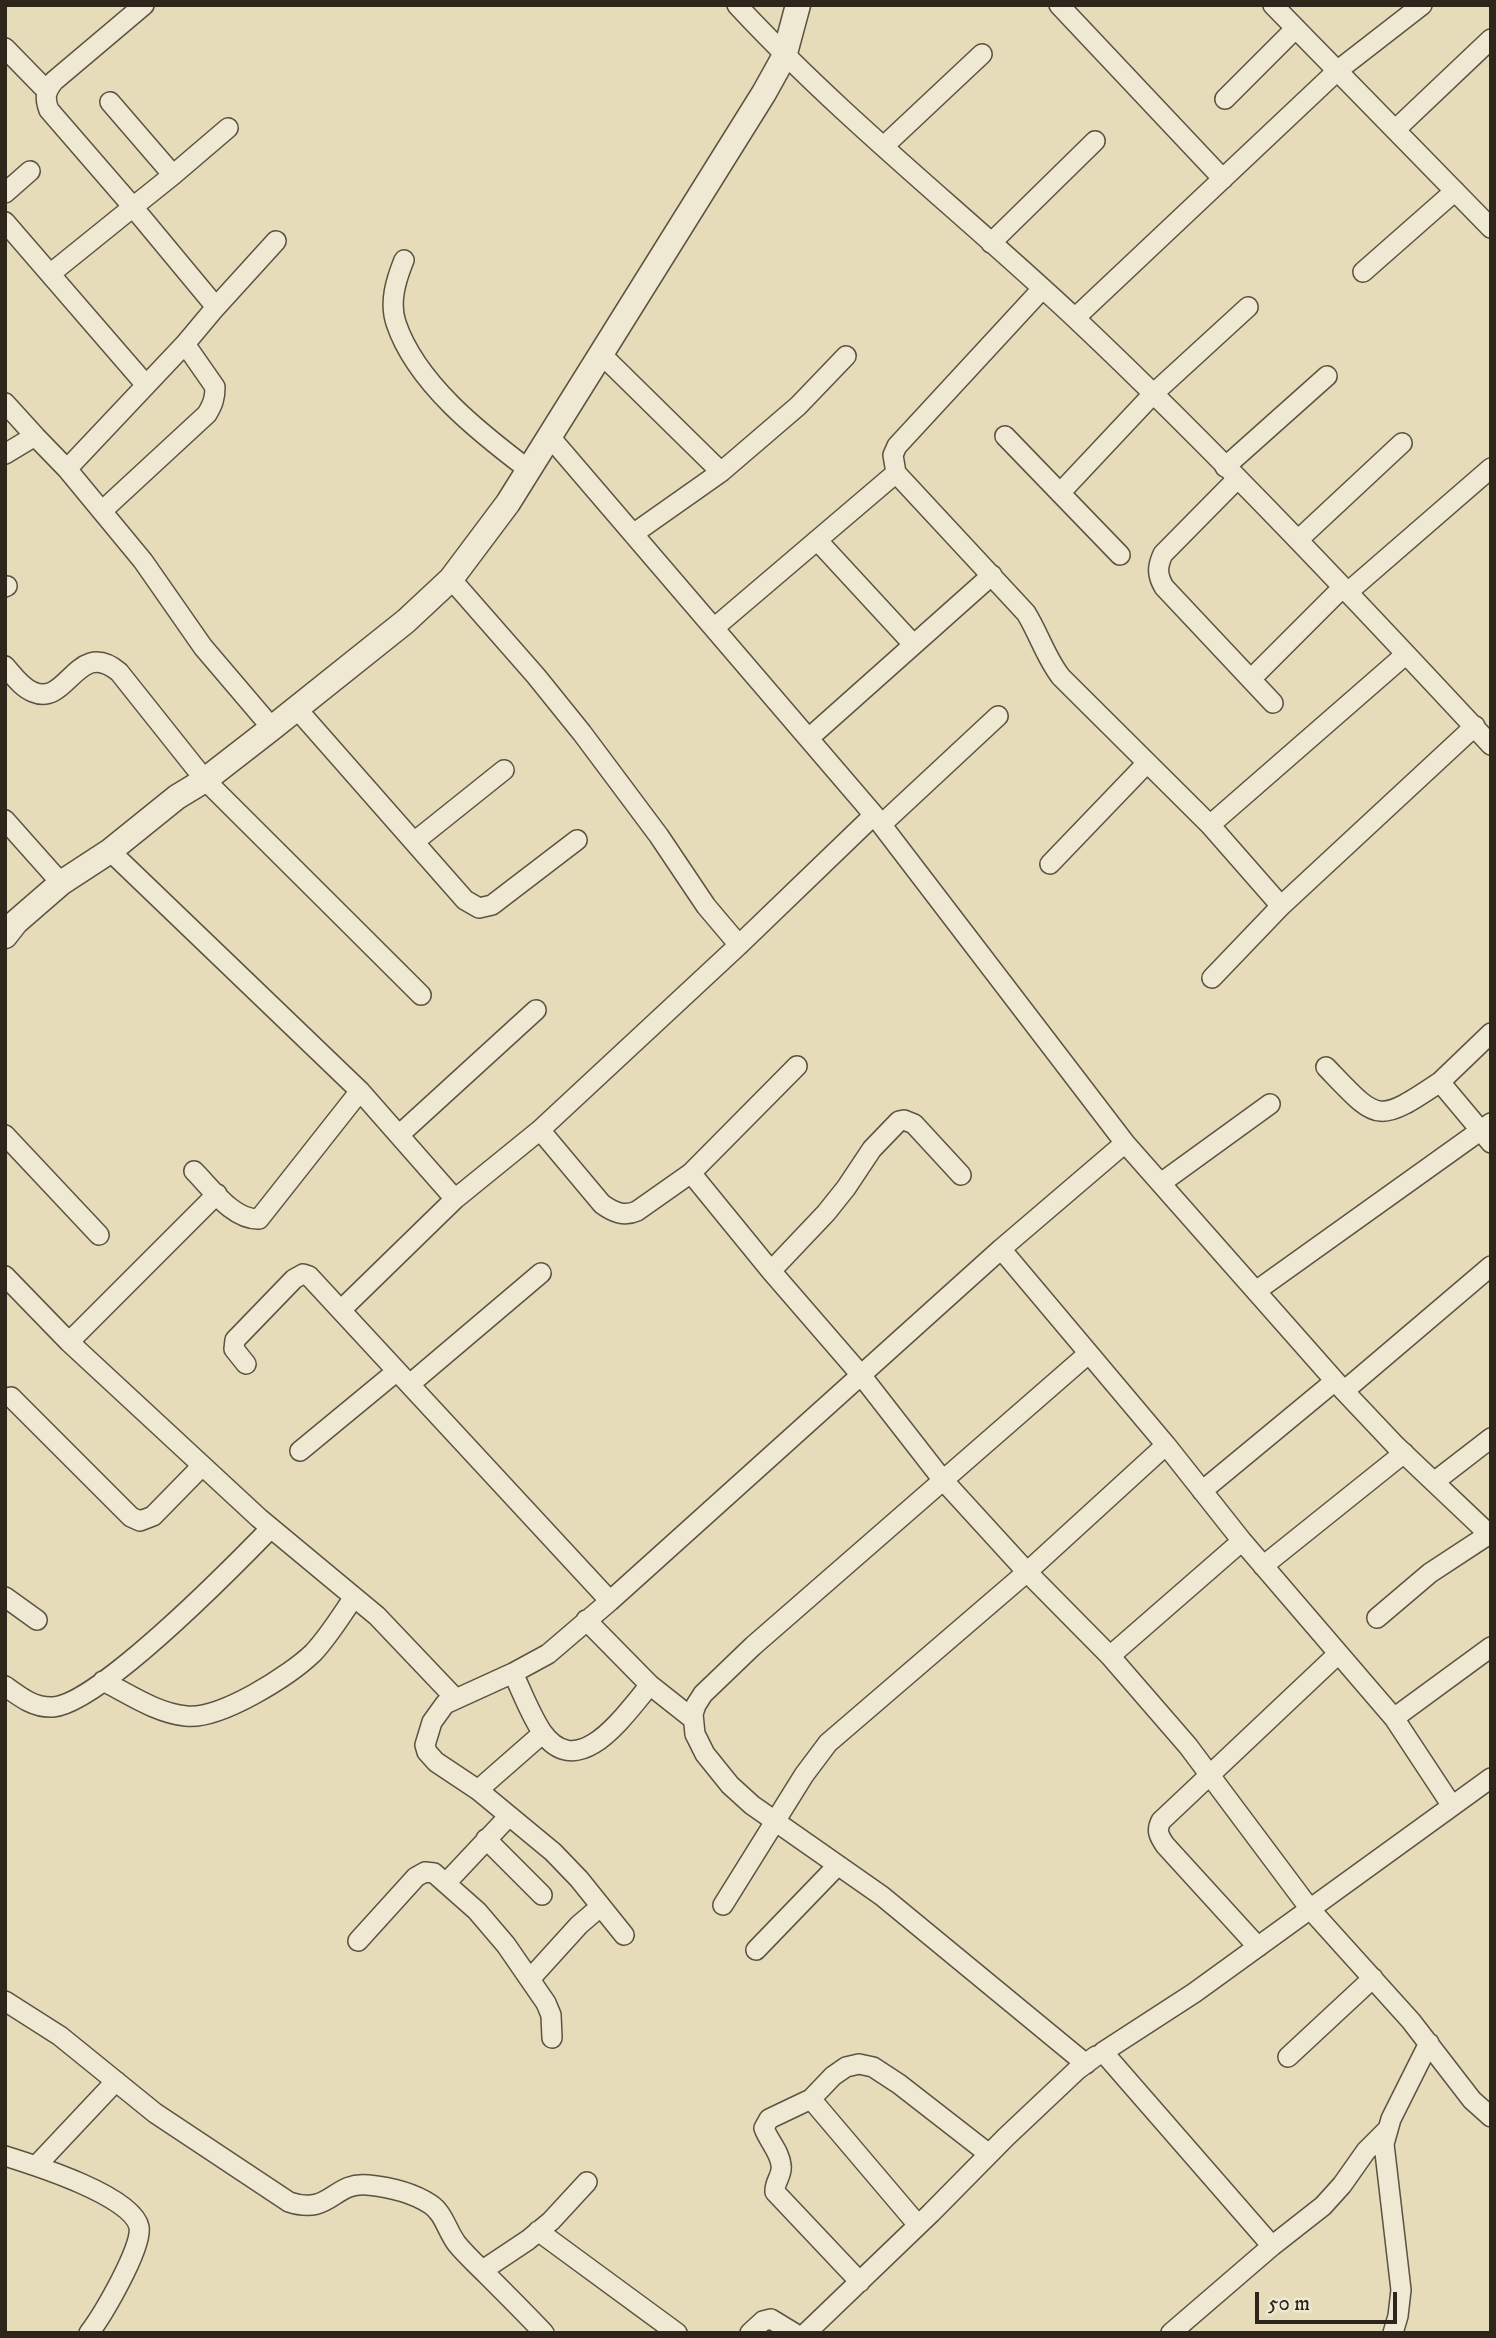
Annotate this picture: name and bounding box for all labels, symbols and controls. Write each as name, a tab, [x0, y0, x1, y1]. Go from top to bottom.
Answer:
scale bar	[1258, 2278, 1400, 2322]
text: 50 m	[1268, 2291, 1310, 2317]

